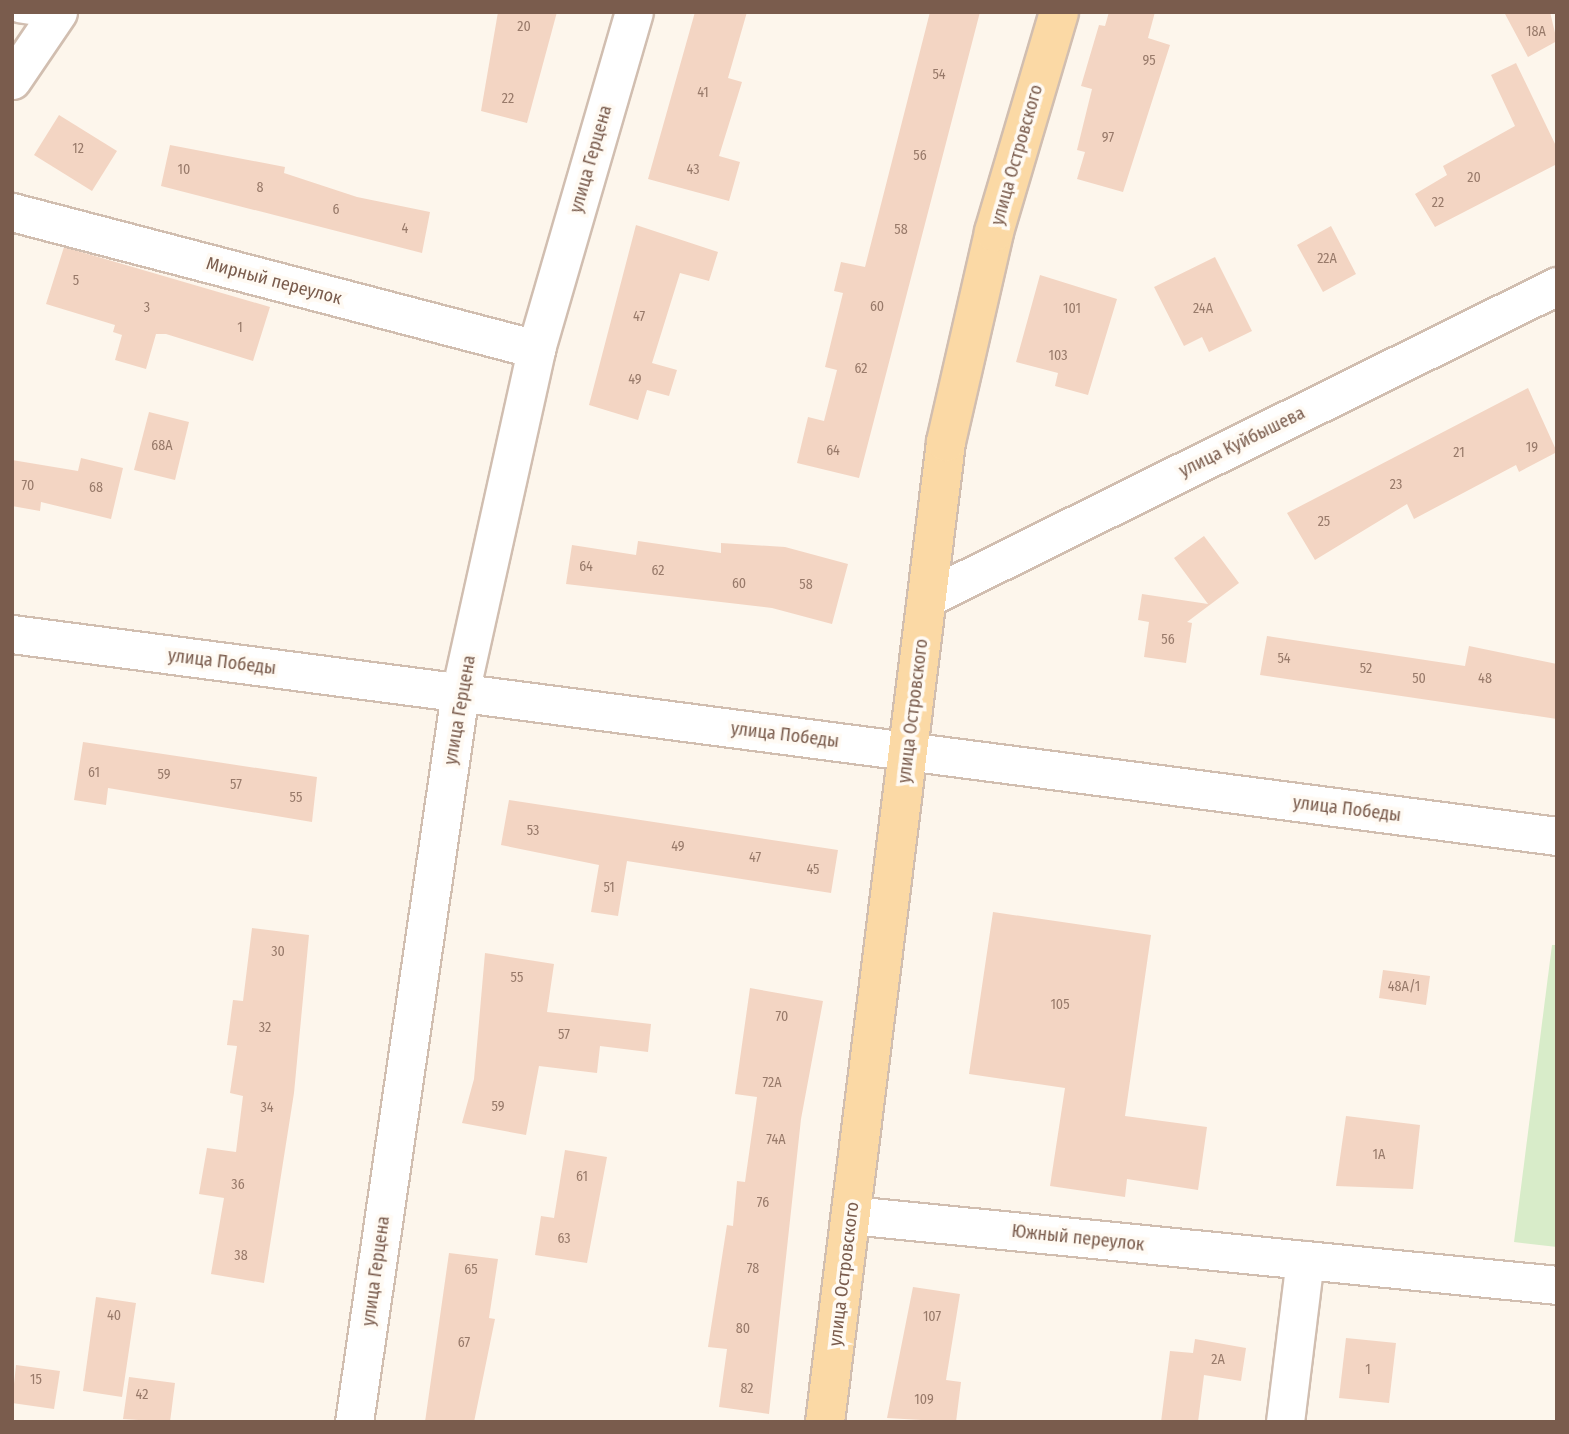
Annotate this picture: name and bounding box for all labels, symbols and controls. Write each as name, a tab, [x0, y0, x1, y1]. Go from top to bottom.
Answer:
house number: 20	[517, 19, 531, 35]
house number: 18А	[1526, 24, 1546, 40]
house number: 95	[1142, 53, 1156, 69]
house number: 54	[932, 67, 946, 83]
street label: улица Островского	[987, 82, 1047, 228]
house number: 41	[697, 85, 709, 101]
house number: 22	[502, 91, 514, 107]
street label: улица Герцена	[565, 103, 617, 215]
house number: 97	[1102, 130, 1114, 146]
house number: 12	[72, 141, 84, 157]
house number: 56	[913, 148, 927, 164]
house number: 10	[178, 162, 190, 178]
house number: 43	[687, 162, 699, 178]
house number: 20	[1467, 170, 1481, 186]
house number: 8	[257, 180, 263, 196]
house number: 22	[1432, 195, 1444, 211]
house number: 6	[333, 202, 339, 218]
house number: 4	[402, 221, 408, 237]
house number: 58	[894, 222, 908, 238]
house number: 22А	[1317, 251, 1337, 267]
street label: Мирный переулок	[204, 253, 344, 309]
house number: 5	[73, 273, 79, 289]
house number: 60	[870, 299, 884, 315]
house number: 3	[144, 300, 150, 316]
house number: 101	[1063, 301, 1081, 317]
house number: 24А	[1193, 301, 1213, 317]
house number: 47	[633, 309, 645, 325]
house number: 1	[237, 320, 243, 336]
house number: 103	[1049, 348, 1067, 364]
house number: 62	[855, 361, 867, 377]
house number: 49	[628, 372, 642, 388]
street label: улица Куйбышева	[1176, 402, 1308, 482]
house number: 68А	[151, 438, 173, 454]
house number: 19	[1526, 440, 1538, 456]
house number: 64	[826, 443, 840, 459]
house number: 21	[1453, 445, 1465, 461]
house number: 23	[1390, 477, 1402, 493]
house number: 70	[22, 478, 34, 494]
house number: 68	[89, 480, 103, 496]
house number: 25	[1318, 514, 1330, 530]
house number: 64	[579, 559, 593, 575]
house number: 62	[652, 563, 664, 579]
house number: 60	[732, 576, 746, 592]
house number: 58	[799, 577, 813, 593]
house number: 56	[1161, 632, 1175, 648]
street label: улица Островского	[893, 638, 933, 784]
street label: улица Победы	[167, 645, 277, 679]
house number: 54	[1277, 651, 1291, 667]
street label: улица Герцена	[440, 654, 480, 766]
house number: 52	[1360, 661, 1372, 677]
house number: 50	[1412, 671, 1426, 687]
house number: 48	[1478, 671, 1492, 687]
street label: улица Победы	[730, 718, 840, 752]
house number: 61	[88, 765, 100, 781]
house number: 59	[157, 767, 171, 783]
house number: 57	[230, 777, 242, 793]
house number: 55	[290, 790, 302, 806]
street label: улица Победы	[1292, 792, 1402, 826]
house number: 53	[527, 823, 539, 839]
house number: 49	[671, 839, 685, 855]
house number: 47	[749, 850, 761, 866]
house number: 45	[806, 862, 820, 878]
house number: 51	[603, 880, 615, 896]
house number: 30	[271, 944, 285, 960]
house number: 55	[511, 970, 523, 986]
house number: 48А/1	[1388, 979, 1420, 995]
house number: 105	[1050, 997, 1070, 1013]
house number: 70	[776, 1009, 788, 1025]
house number: 32	[259, 1020, 271, 1036]
house number: 57	[558, 1027, 570, 1043]
house number: 72А	[762, 1075, 782, 1091]
house number: 59	[491, 1099, 505, 1115]
house number: 34	[260, 1100, 274, 1116]
house number: 74А	[766, 1132, 786, 1148]
house number: 1А	[1373, 1147, 1385, 1163]
house number: 61	[576, 1169, 588, 1185]
house number: 36	[231, 1177, 245, 1193]
house number: 76	[757, 1195, 769, 1211]
street label: улица Островского	[824, 1201, 864, 1347]
street label: улица Герцена	[358, 1215, 394, 1327]
street label: Южный переулок	[1011, 1220, 1145, 1256]
house number: 63	[557, 1231, 571, 1247]
house number: 38	[234, 1248, 248, 1264]
house number: 78	[747, 1261, 759, 1277]
house number: 65	[464, 1262, 478, 1278]
house number: 40	[107, 1308, 121, 1324]
house number: 107	[923, 1309, 941, 1325]
house number: 80	[736, 1321, 750, 1337]
house number: 67	[458, 1335, 470, 1351]
house number: 2А	[1211, 1352, 1225, 1368]
house number: 1	[1365, 1362, 1371, 1378]
house number: 15	[30, 1372, 42, 1388]
house number: 82	[740, 1381, 754, 1397]
house number: 42	[136, 1387, 148, 1403]
house number: 109	[914, 1392, 934, 1408]

